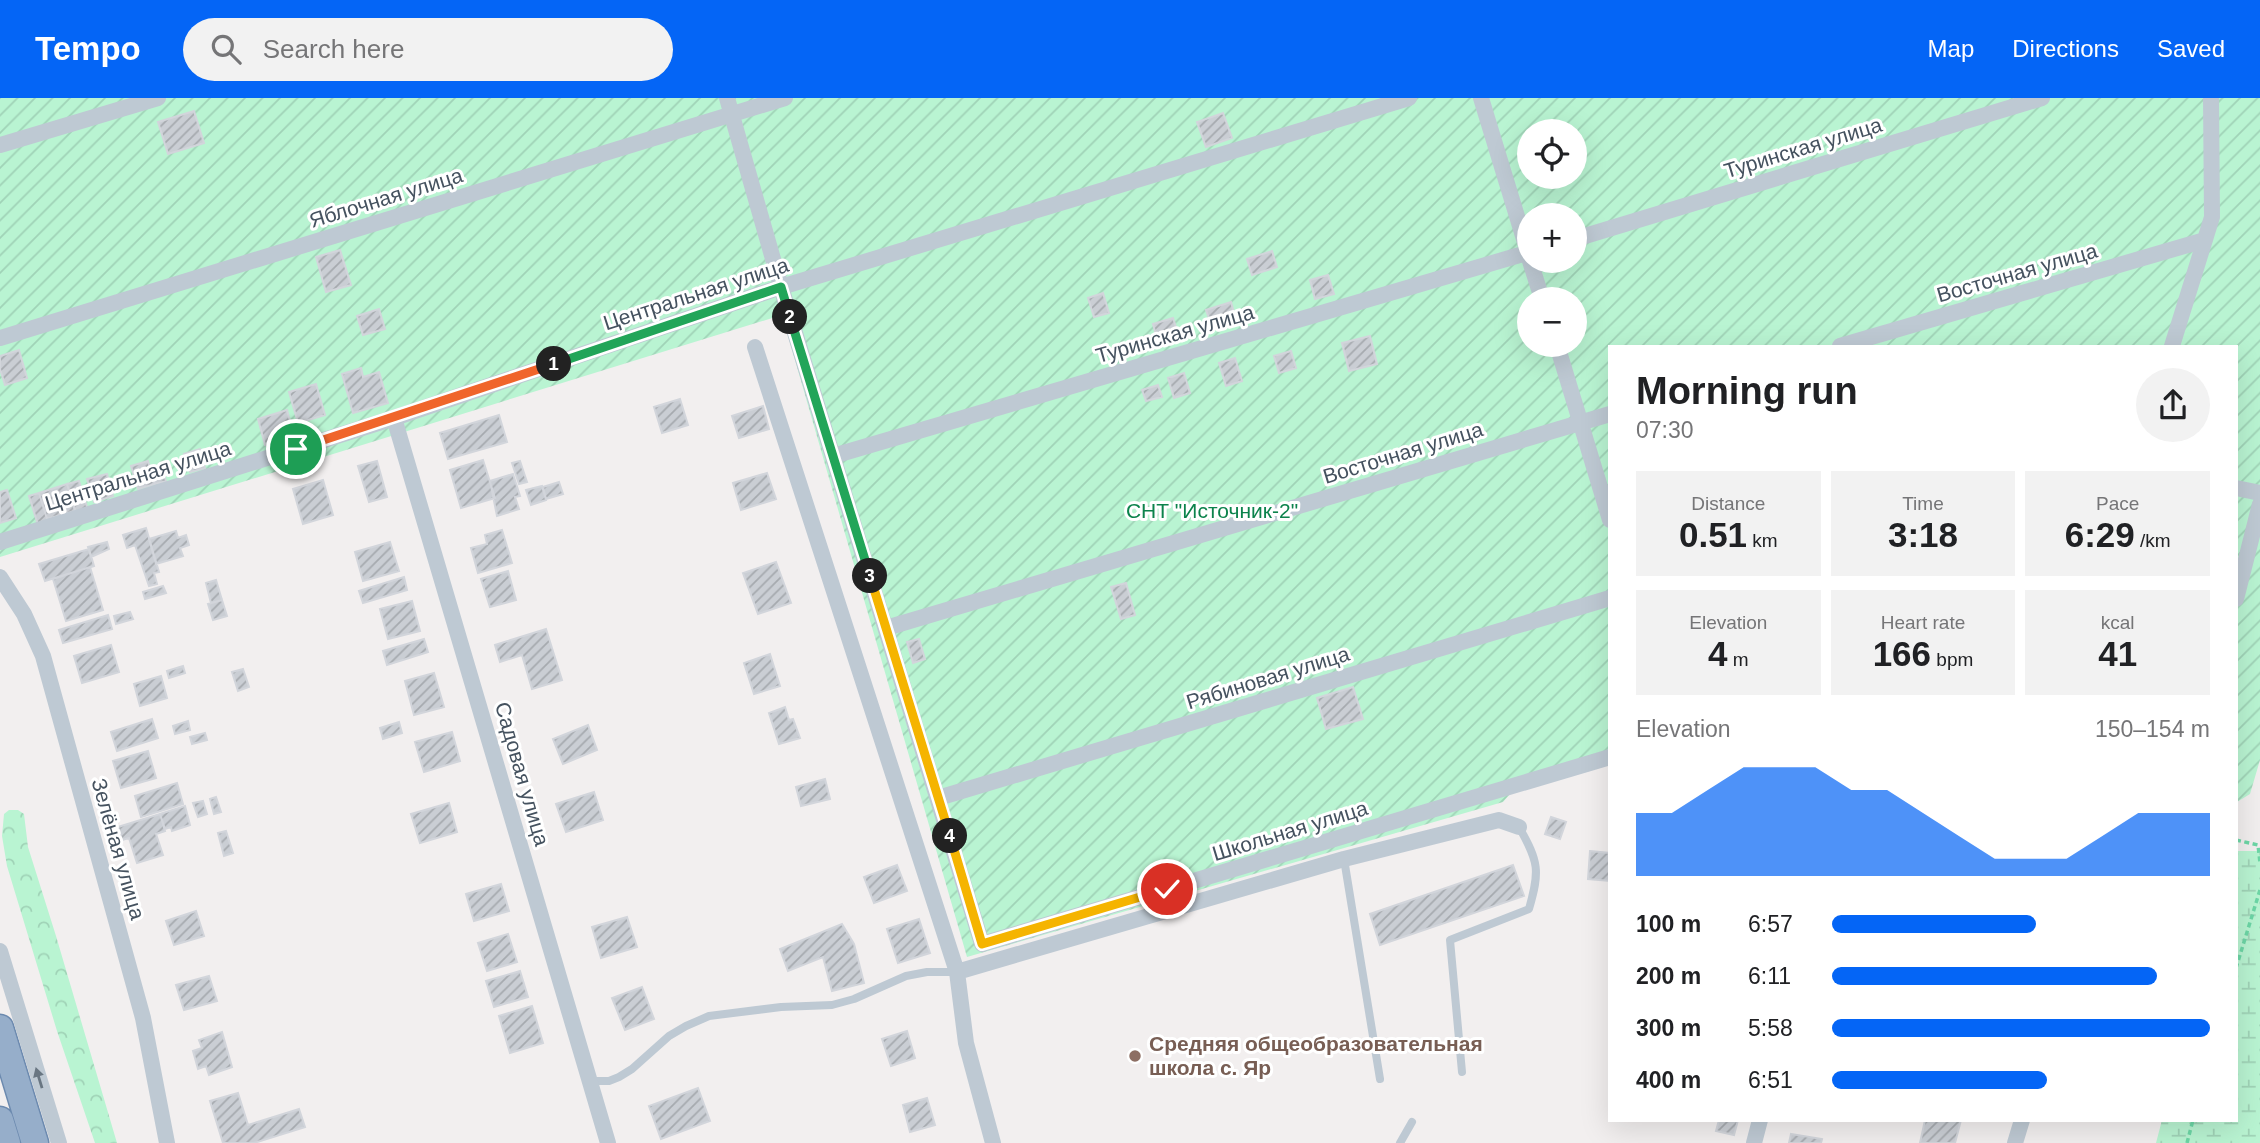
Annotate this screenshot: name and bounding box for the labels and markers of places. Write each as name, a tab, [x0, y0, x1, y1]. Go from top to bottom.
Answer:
pin: 2	[772, 300, 808, 334]
pin: 1	[536, 346, 572, 382]
pin	[266, 419, 326, 479]
pin: 3	[852, 559, 888, 594]
pin: 4	[932, 818, 968, 854]
pin	[1137, 859, 1197, 919]
place label: Средняя общеобразовательная школа с. Яр	[1149, 1032, 1483, 1079]
marker: Средняя общеобразовательная школа с. Яр	[1127, 1048, 1143, 1064]

